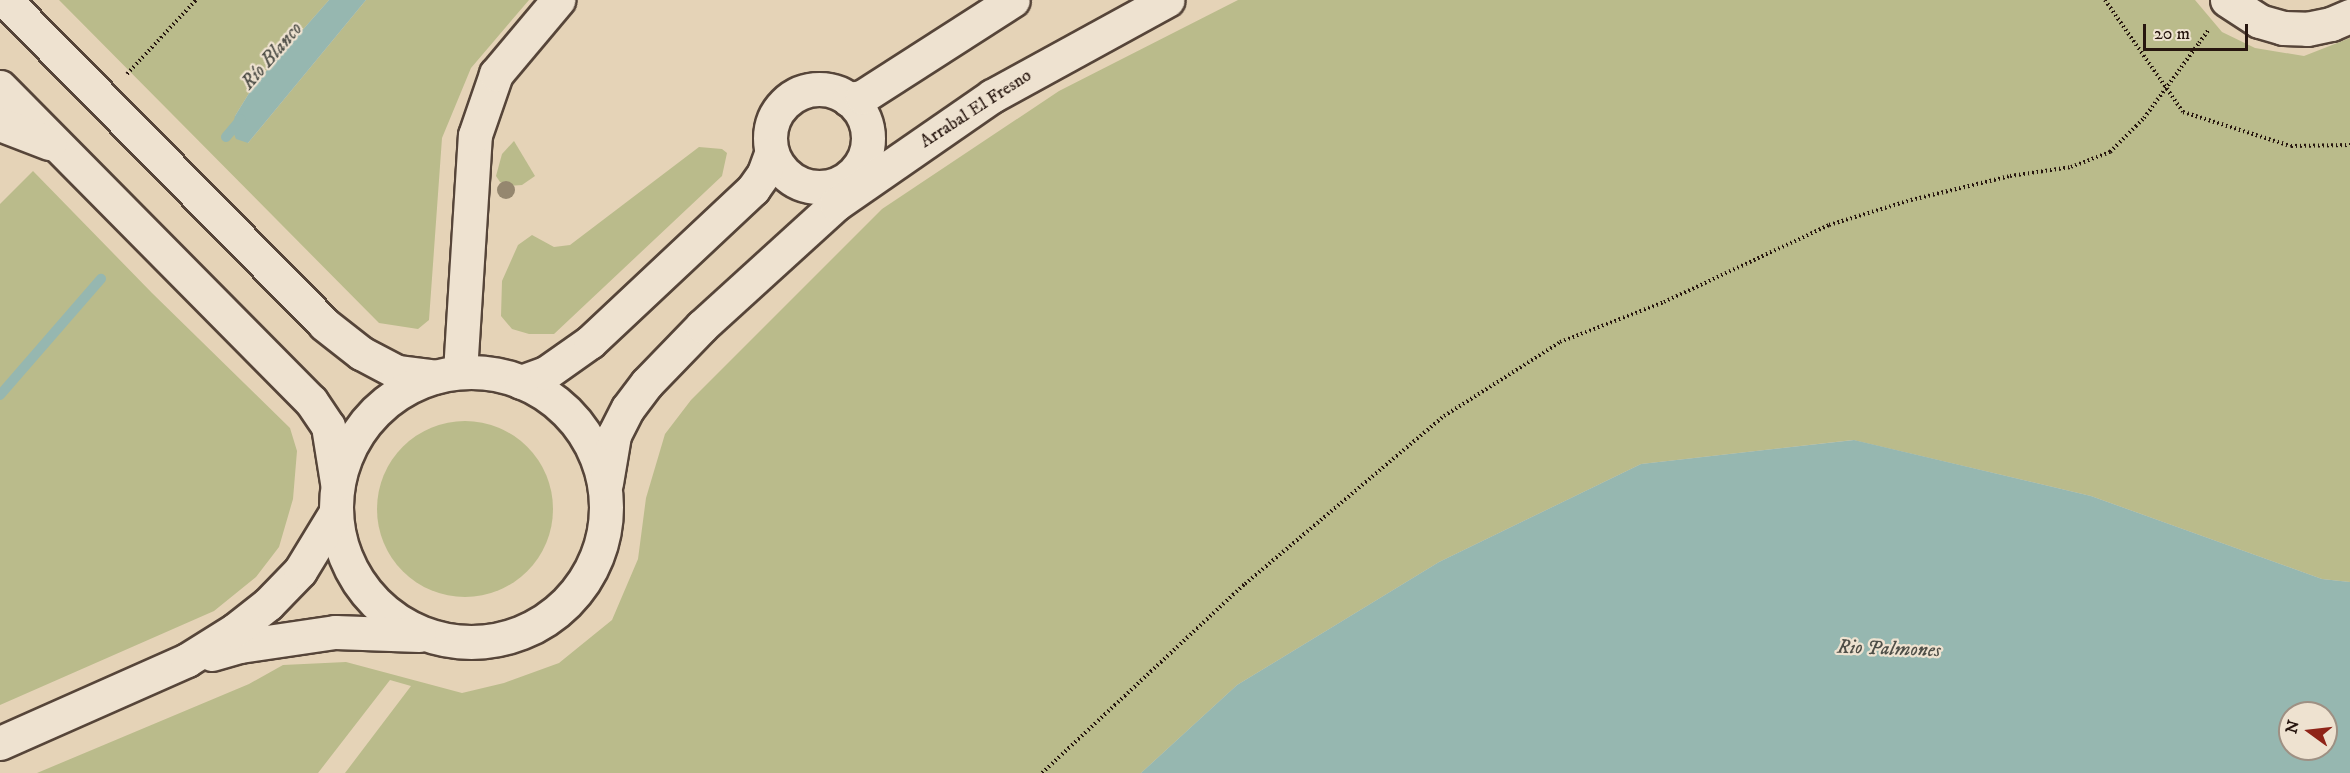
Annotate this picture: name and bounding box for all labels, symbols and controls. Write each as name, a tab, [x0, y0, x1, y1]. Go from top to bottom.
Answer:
scale bar	[2146, 12, 2251, 50]
water label: Río Blanco	[236, 17, 308, 95]
text: 20 m	[2154, 23, 2190, 45]
street label: Arrabal El Fresno	[916, 65, 1036, 153]
water label: Rio Palmones	[1837, 635, 1941, 663]
north arrow	[2278, 701, 2338, 761]
text: N	[2281, 718, 2304, 736]

